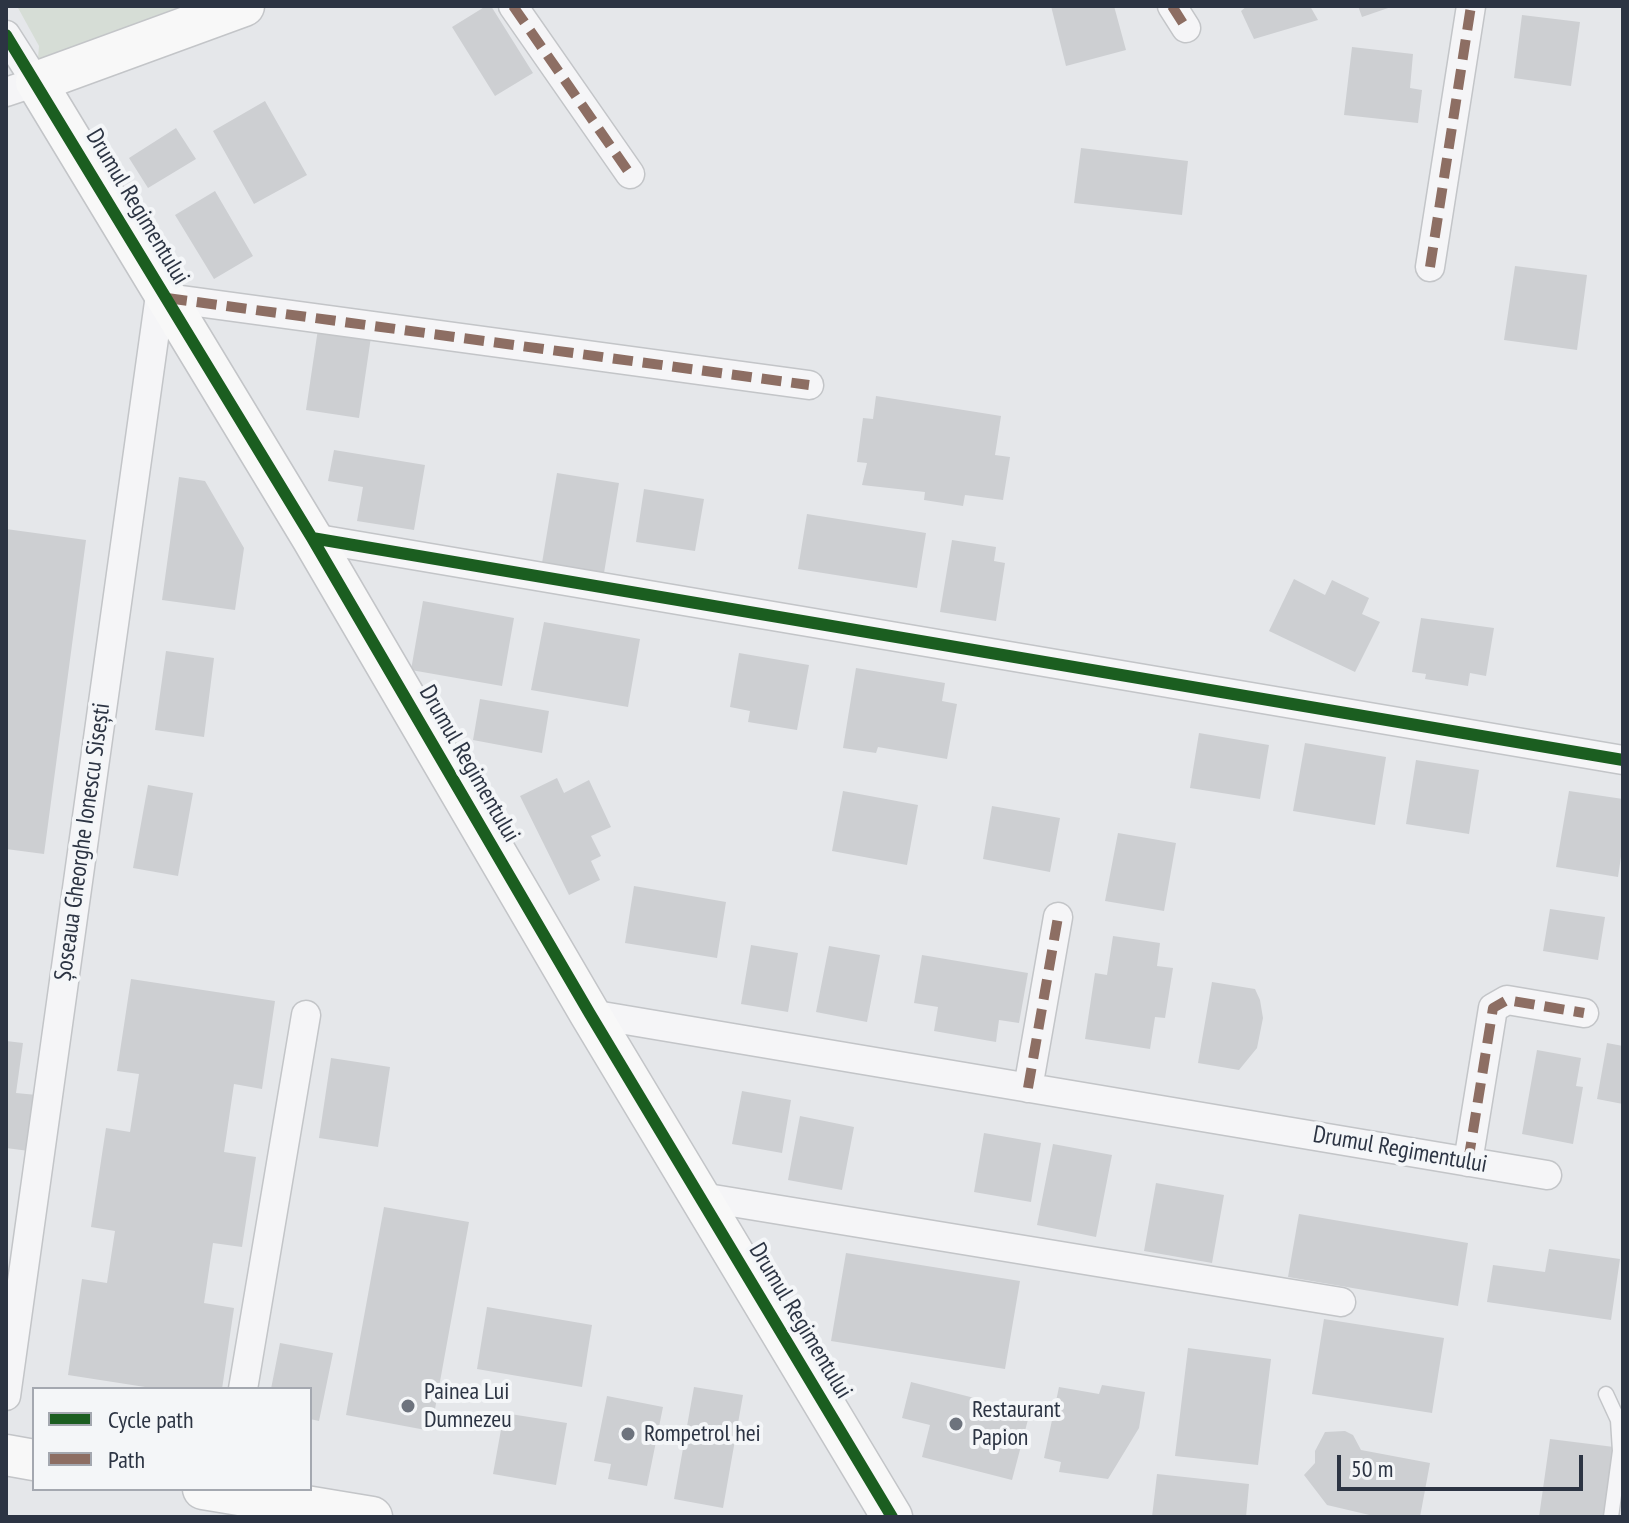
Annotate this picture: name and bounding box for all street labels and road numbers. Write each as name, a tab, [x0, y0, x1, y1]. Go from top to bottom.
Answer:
street label: Drumul Regimentului	[79, 124, 195, 290]
street label: Drumul Regimentului	[412, 680, 526, 848]
street label: Șoseaua Gheorghe Ionescu Sisești	[49, 701, 117, 983]
street label: Drumul Regimentului	[1311, 1120, 1489, 1180]
street label: Drumul Regimentului	[742, 1238, 858, 1404]

